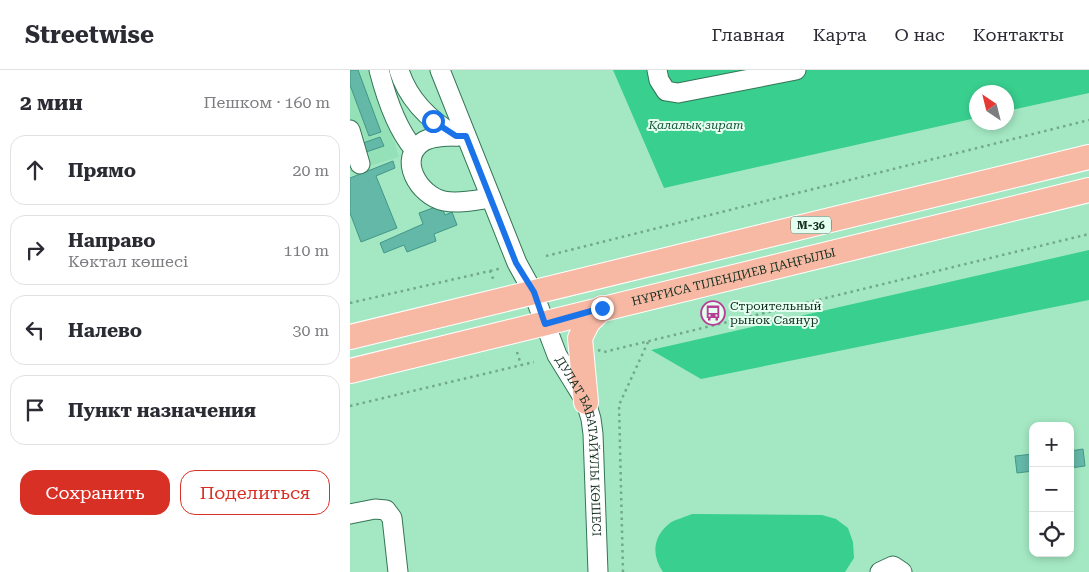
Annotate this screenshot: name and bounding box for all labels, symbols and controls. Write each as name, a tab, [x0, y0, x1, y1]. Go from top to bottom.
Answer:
text: Streetwise	[25, 21, 154, 49]
text: Главная	[712, 24, 785, 45]
text: Карта	[813, 24, 867, 45]
text: О нас	[895, 24, 945, 45]
text: Контакты	[973, 24, 1064, 45]
north arrow	[969, 85, 1014, 130]
text: 2 мин	[20, 91, 83, 115]
text: Пешком · 160 m	[203, 93, 330, 112]
route start	[422, 110, 445, 133]
park label: Қалалық зират	[647, 118, 744, 132]
icon: ahead	[21, 156, 49, 184]
text: Прямо	[68, 159, 136, 182]
text: 20 m	[292, 161, 329, 180]
road number: M-36	[791, 216, 831, 234]
text: Направо	[68, 229, 155, 252]
icon: right	[21, 236, 49, 264]
text: 110 m	[283, 241, 329, 260]
street label: НҰРҒИСА ТІЛЕНДИЕВ ДАҢҒЫЛЫ	[630, 245, 837, 309]
text: Көктал көшесі	[68, 252, 188, 271]
route end	[591, 297, 614, 320]
place label: Строительный рынок Саянур	[730, 299, 822, 327]
bus stop icon: Строительный рынок Саянур	[700, 300, 726, 326]
icon: left	[21, 316, 49, 344]
text: Налево	[68, 319, 142, 342]
text: 30 m	[292, 321, 329, 340]
street label: ДУЛАТ БАБАТАЙҰЛЫ КӨШЕСІ	[553, 354, 604, 537]
icon: arrive	[21, 396, 49, 424]
text: Пункт назначения	[68, 399, 256, 422]
map controls	[1029, 422, 1074, 557]
button: +	[1029, 422, 1074, 467]
button: −	[1029, 467, 1074, 512]
button: Сохранить	[20, 470, 170, 515]
button: Поделиться	[180, 470, 330, 515]
button: locate	[1029, 512, 1074, 557]

